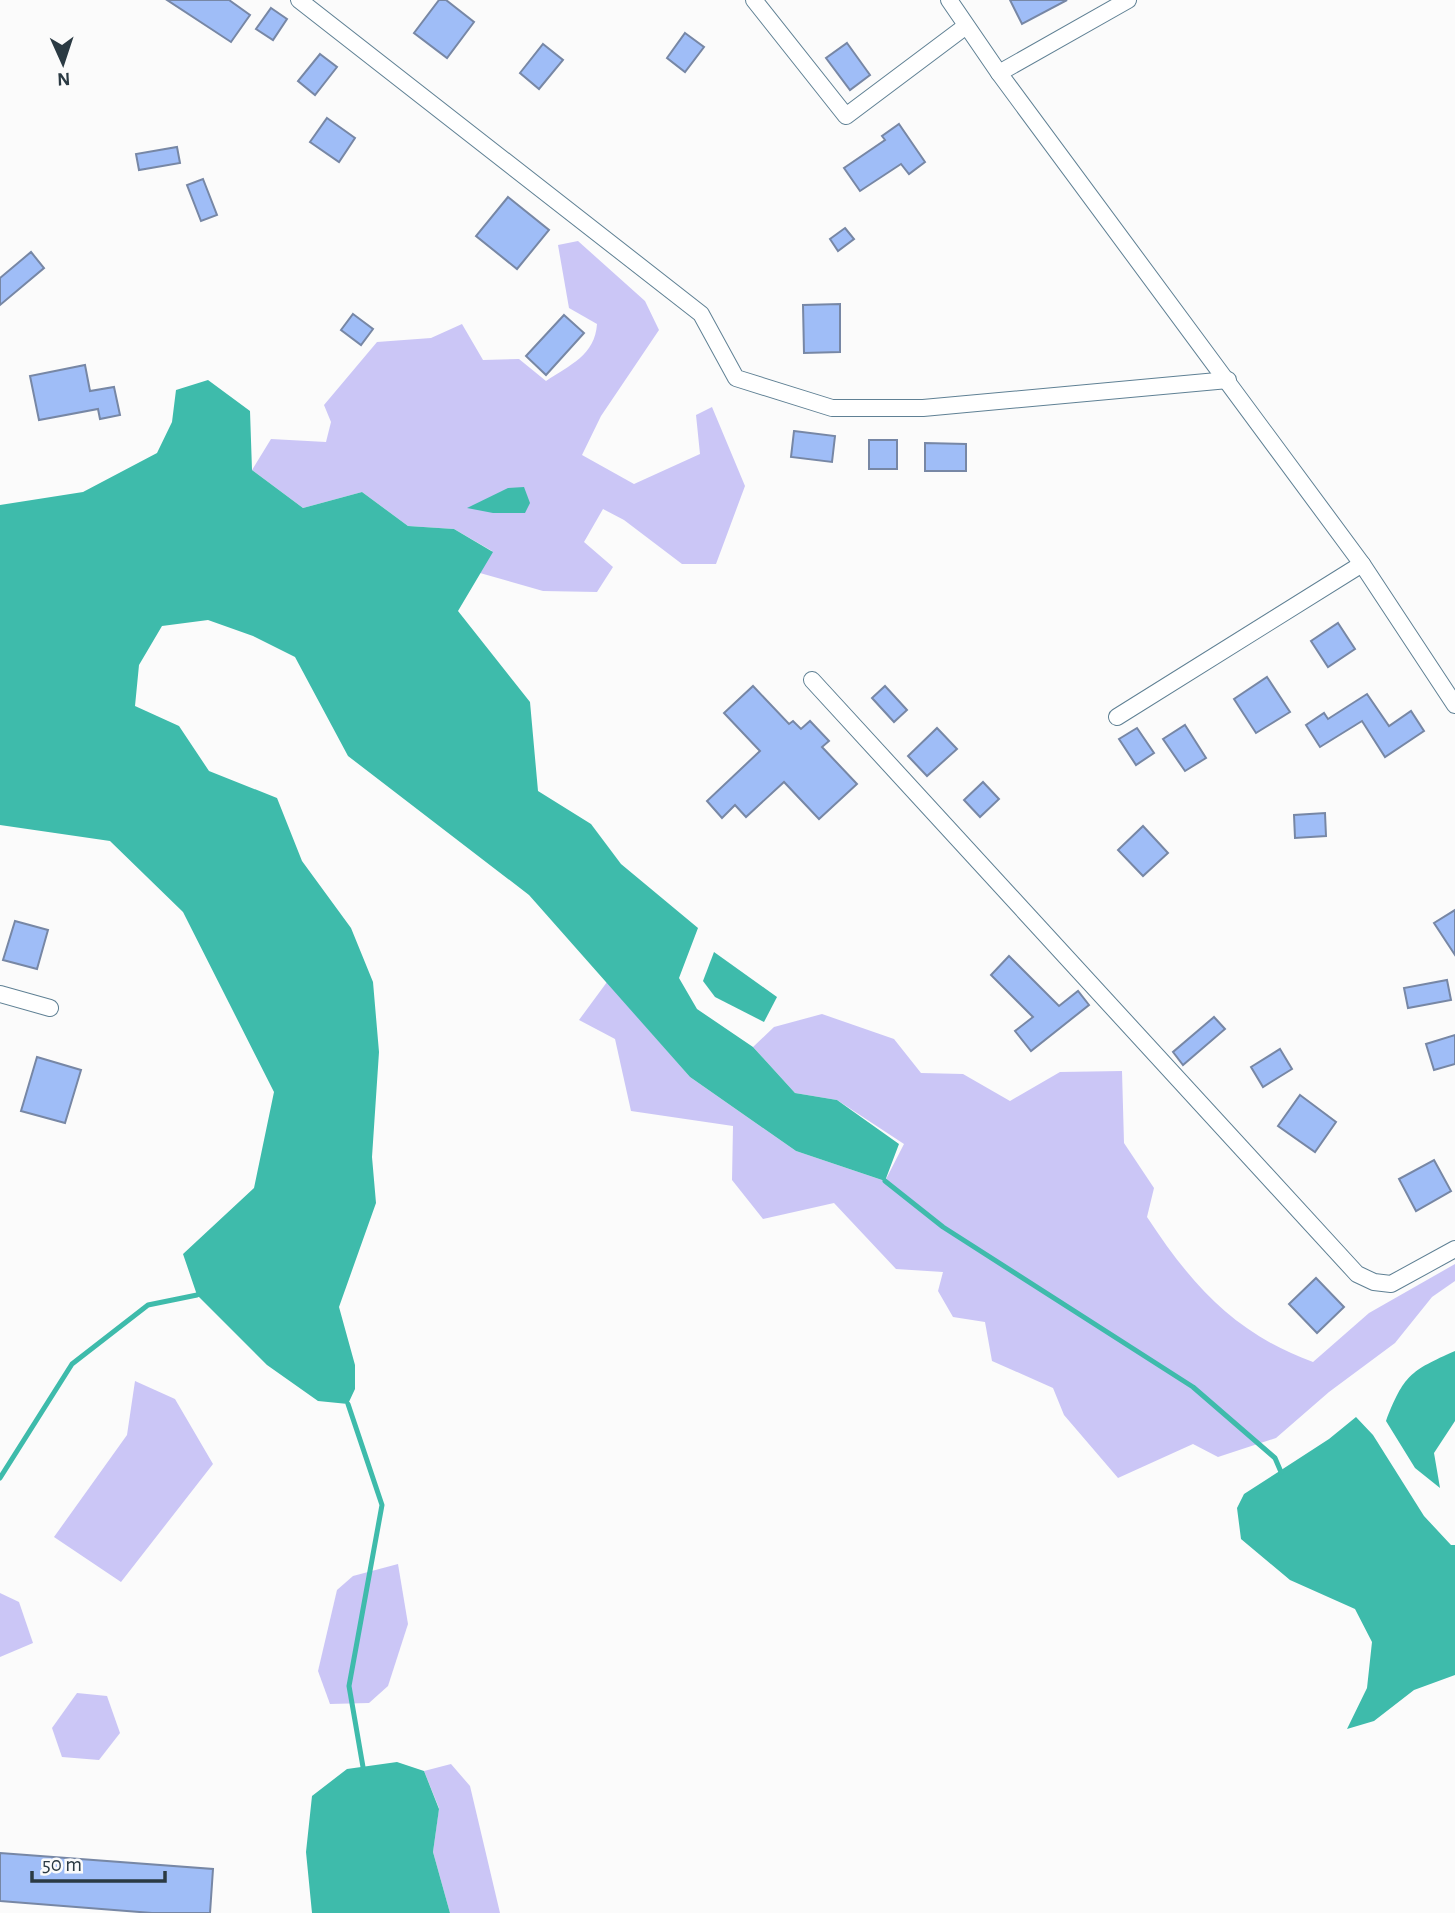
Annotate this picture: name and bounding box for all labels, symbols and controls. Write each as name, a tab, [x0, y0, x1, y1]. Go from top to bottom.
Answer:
north arrow	[28, 28, 98, 98]
text: N	[57, 69, 71, 88]
scale bar	[32, 1840, 164, 1884]
text: 50 m	[42, 1854, 82, 1875]

